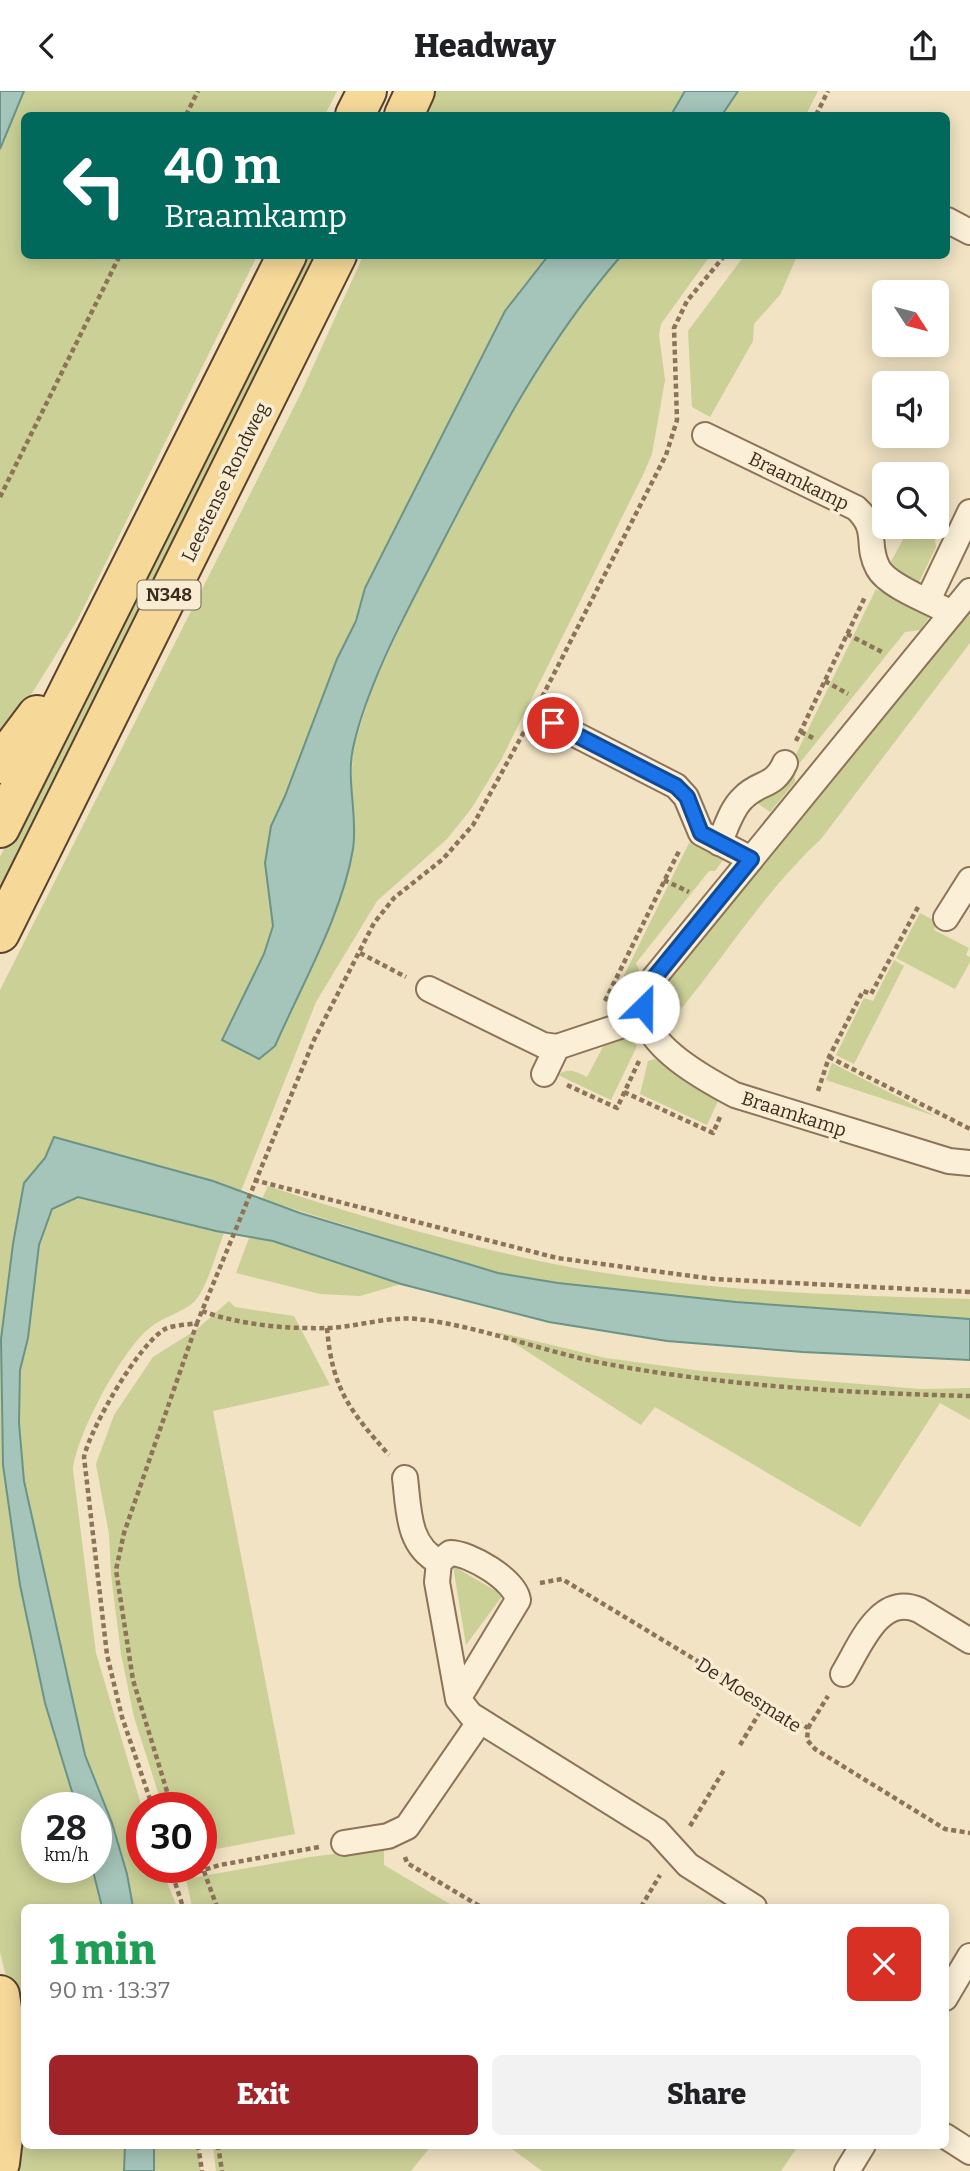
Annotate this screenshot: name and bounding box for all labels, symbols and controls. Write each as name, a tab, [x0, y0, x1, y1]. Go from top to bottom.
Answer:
icon: back	[28, 27, 66, 65]
text: Headway	[414, 27, 556, 65]
icon: share	[904, 27, 942, 65]
text: 40 m	[164, 137, 281, 196]
icon: left	[49, 140, 140, 231]
text: Braamkamp	[164, 197, 347, 235]
north arrow	[872, 280, 948, 357]
map controls	[872, 280, 949, 539]
button: sound	[872, 371, 949, 448]
street label: Leestense Rondweg	[176, 398, 274, 565]
street label: Braamkamp	[745, 447, 853, 515]
button: search	[872, 462, 949, 539]
road number: N348	[138, 581, 200, 609]
pin	[523, 693, 583, 753]
icon: arrive	[534, 704, 572, 742]
position arrow	[606, 970, 680, 1044]
street label: Braamkamp	[739, 1086, 849, 1142]
street label: De Moesmate	[692, 1653, 806, 1737]
speed limit sign: 30	[126, 1792, 217, 1883]
text: 28	[46, 1807, 87, 1849]
text: km/h	[44, 1844, 89, 1866]
text: 1 min	[49, 1925, 156, 1975]
button: close	[847, 1927, 921, 2001]
text: 90 m · 13:37	[49, 1976, 170, 2004]
button: Exit	[49, 2055, 478, 2135]
button: Share	[492, 2055, 921, 2135]

